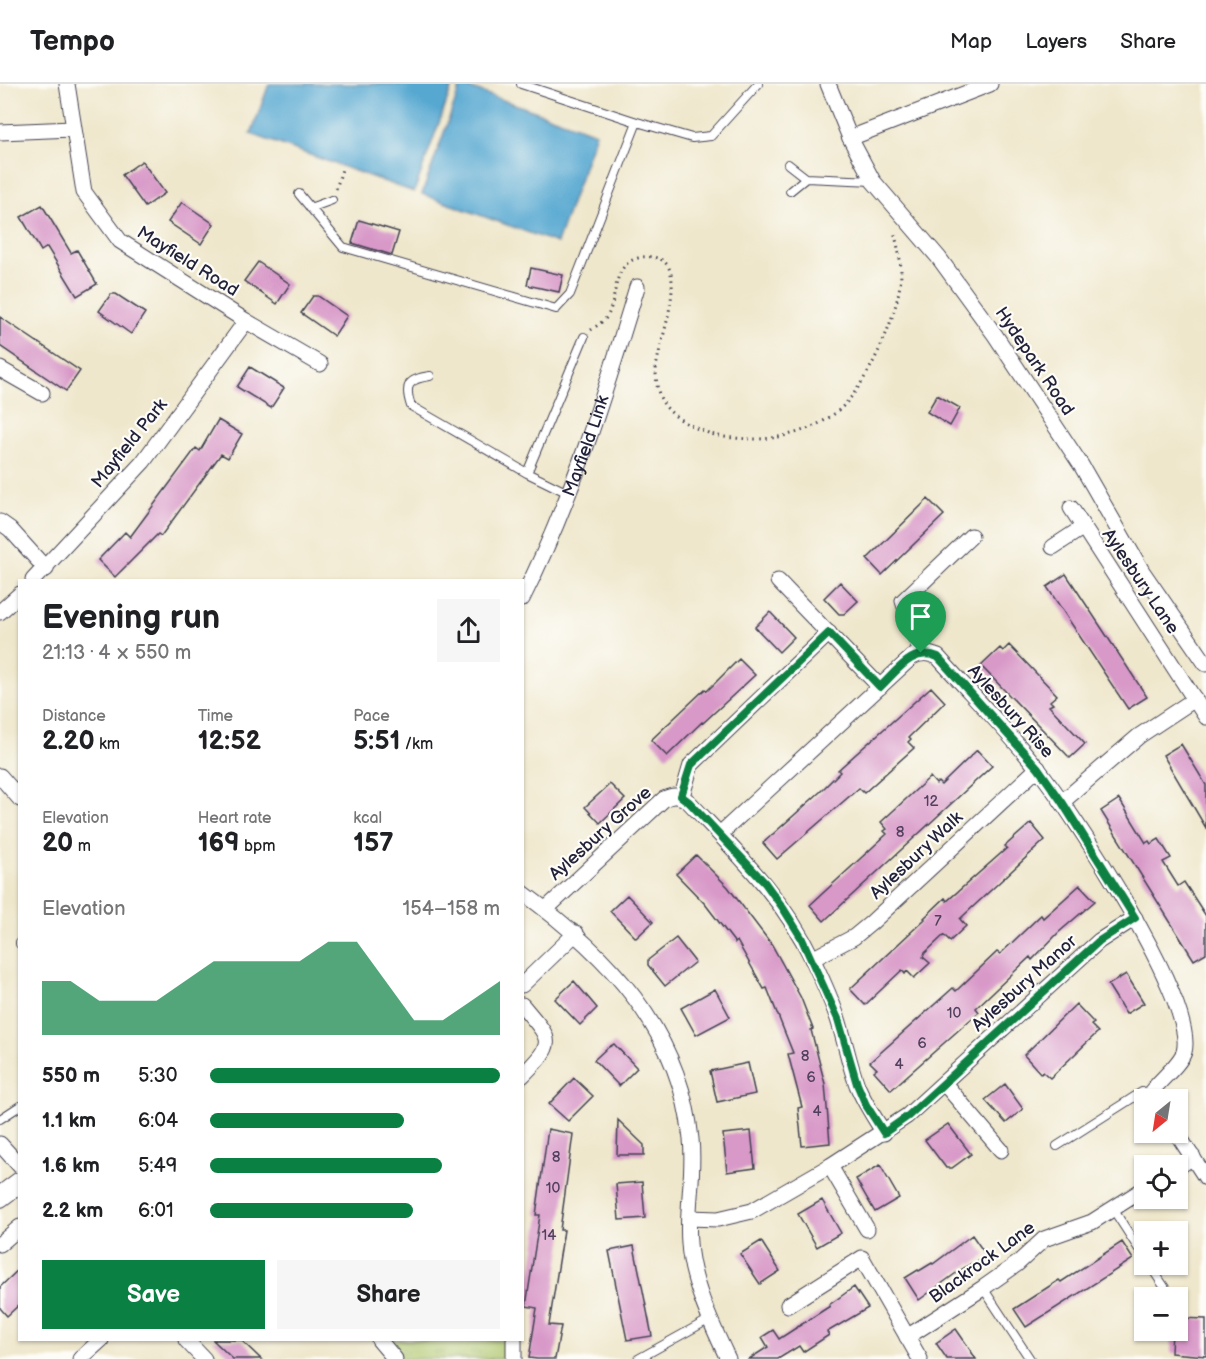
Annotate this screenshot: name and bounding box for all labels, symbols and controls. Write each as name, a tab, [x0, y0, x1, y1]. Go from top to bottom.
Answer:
text: Tempo	[30, 25, 115, 58]
text: Map	[950, 29, 992, 54]
text: Layers	[1025, 29, 1087, 54]
text: Share	[1120, 29, 1176, 54]
street label: Mayfield Road	[133, 222, 242, 301]
street label: Hydepark Road	[991, 303, 1079, 419]
street label: Mayfield Link	[558, 393, 614, 500]
street label: Mayfield Park	[87, 394, 172, 492]
street label: Aylesbury Lane	[1098, 525, 1184, 638]
pin	[895, 591, 946, 653]
text: Evening run	[42, 598, 220, 638]
button: share	[437, 599, 500, 662]
icon: arrive	[904, 600, 937, 633]
text: 21:13 · 4 × 550 m	[42, 641, 191, 665]
street label: Aylesbury Rise	[963, 660, 1058, 762]
text: Distance	[42, 707, 106, 726]
text: Time	[198, 707, 233, 726]
text: Pace	[353, 707, 390, 726]
text: 2.20	[42, 726, 95, 757]
text: 12:52	[198, 726, 261, 757]
text: 5:51	[353, 726, 401, 757]
text: km	[95, 735, 120, 754]
text: /km	[401, 735, 433, 754]
street label: Aylesbury Grove	[545, 782, 656, 885]
house number: 12	[924, 792, 938, 811]
street label: Aylesbury Walk	[866, 807, 967, 904]
text: Elevation	[42, 809, 109, 828]
text: Heart rate	[198, 809, 272, 828]
text: kcal	[353, 809, 382, 828]
house number: 8	[896, 823, 905, 842]
text: 20	[42, 828, 73, 859]
text: 169	[198, 828, 240, 859]
text: 157	[353, 828, 394, 859]
text: m	[73, 837, 91, 856]
text: bpm	[240, 837, 275, 856]
text: Elevation	[42, 897, 125, 921]
text: 154–158 m	[403, 897, 500, 921]
house number: 7	[934, 912, 942, 931]
street label: Aylesbury Manor	[967, 930, 1082, 1036]
house number: 10	[947, 1004, 961, 1023]
house number: 6	[917, 1034, 927, 1053]
house number: 8	[801, 1047, 810, 1066]
house number: 4	[894, 1055, 904, 1074]
text: 550 m	[42, 1064, 100, 1088]
text: 5:30	[138, 1064, 178, 1088]
house number: 6	[806, 1068, 816, 1087]
north arrow	[1134, 1089, 1188, 1143]
map controls	[1134, 1089, 1188, 1341]
house number: 4	[812, 1102, 822, 1121]
text: 1.1 km	[42, 1109, 96, 1133]
text: 6:04	[138, 1109, 178, 1133]
house number: 8	[552, 1148, 561, 1167]
text: 1.6 km	[42, 1154, 100, 1178]
text: 5:49	[138, 1154, 177, 1178]
button: locate	[1134, 1155, 1188, 1209]
house number: 10	[546, 1179, 560, 1198]
text: 2.2 km	[42, 1199, 103, 1223]
text: 6:01	[138, 1199, 174, 1223]
street label: Blackrock Lane	[925, 1217, 1039, 1308]
button: +	[1134, 1221, 1188, 1275]
house number: 14	[542, 1226, 556, 1245]
button: Save	[42, 1260, 265, 1329]
button: Share	[277, 1260, 500, 1329]
button: −	[1134, 1287, 1188, 1341]

